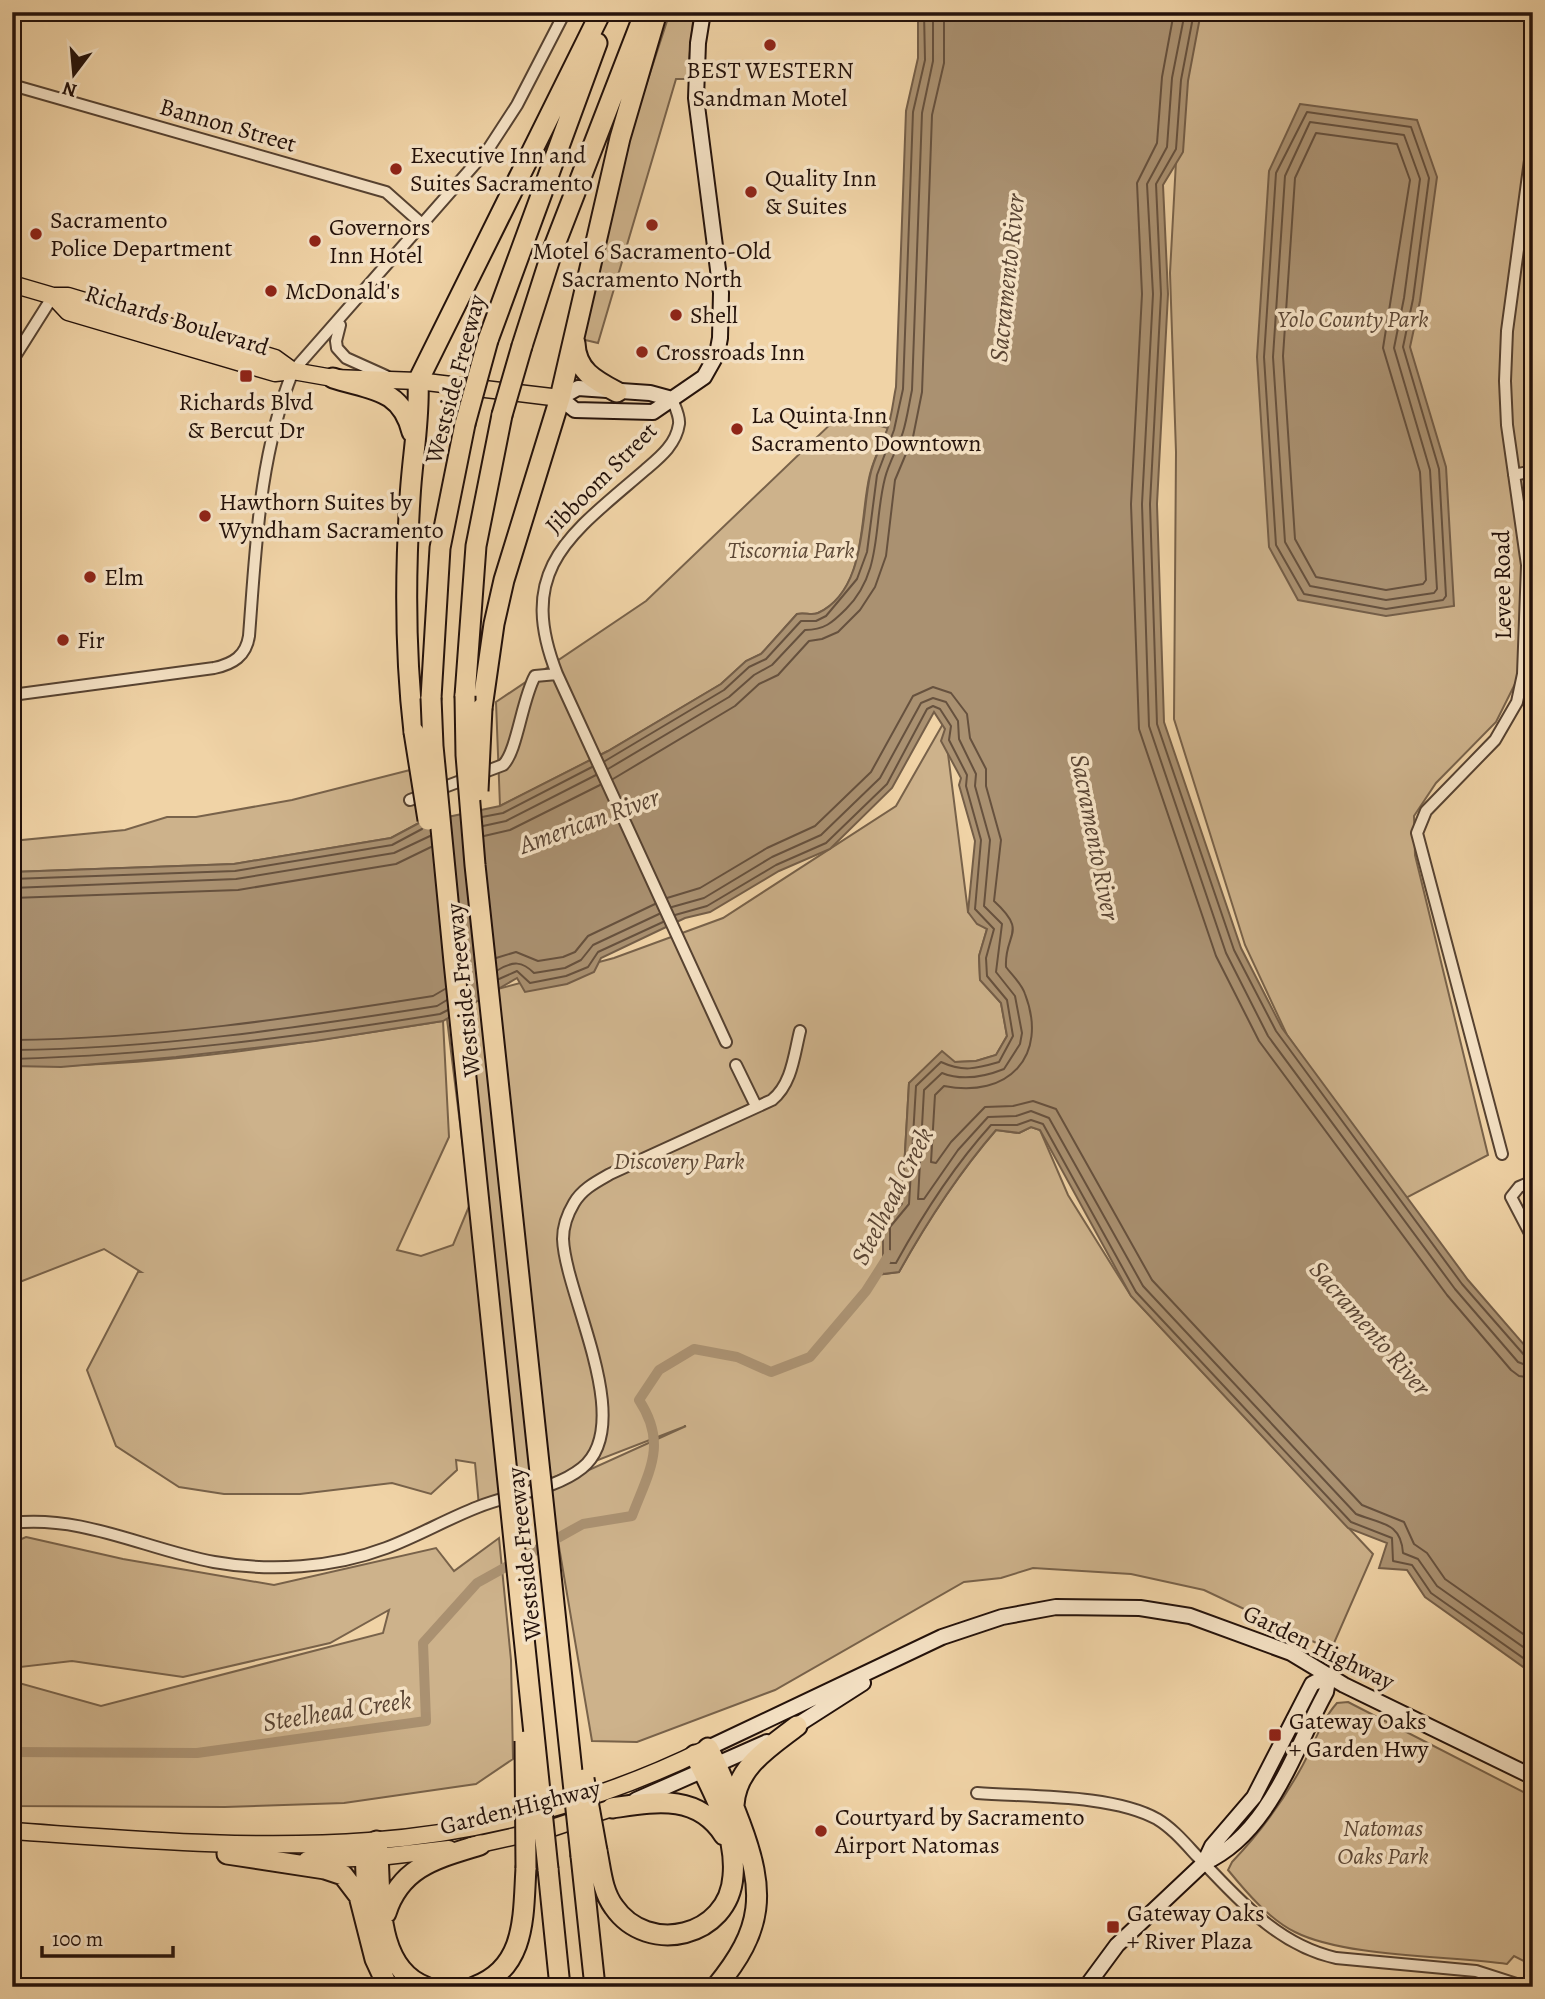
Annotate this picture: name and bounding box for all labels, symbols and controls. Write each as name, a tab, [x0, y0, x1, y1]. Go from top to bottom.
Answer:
marker: BEST WESTERN Sandman Motel	[762, 37, 778, 53]
north arrow	[38, 38, 108, 108]
place label: BEST WESTERN Sandman Motel	[686, 54, 854, 114]
text: N	[59, 75, 80, 104]
street label: Bannon Street	[156, 90, 300, 160]
place label: Executive Inn and Suites Sacramento	[410, 139, 593, 199]
marker: Executive Inn and Suites Sacramento	[388, 161, 404, 177]
place label: Quality Inn & Suites	[765, 162, 877, 222]
marker: Quality Inn & Suites	[743, 184, 759, 200]
water label: Sacramento River	[981, 191, 1033, 364]
place label: Sacramento Police Department	[50, 204, 233, 264]
place label: Governors Inn Hotel	[329, 211, 430, 271]
marker: Motel 6 Sacramento-Old Sacramento North	[644, 217, 660, 233]
marker: Sacramento Police Department	[28, 226, 44, 242]
marker: Governors Inn Hotel	[307, 233, 323, 249]
place label: Motel 6 Sacramento-Old Sacramento North	[533, 235, 772, 295]
place label: McDonald's	[285, 275, 400, 307]
street label: Richards Boulevard	[81, 277, 273, 363]
marker: McDonald's	[263, 283, 279, 299]
street label: Westside Freeway	[417, 291, 493, 468]
place label: Shell	[690, 299, 738, 331]
park label: Yolo County Park	[1277, 303, 1429, 335]
marker: Shell	[668, 307, 684, 323]
place label: Crossroads Inn	[656, 336, 805, 368]
marker: Crossroads Inn	[634, 344, 650, 360]
marker: Richards Blvd & Bercut Dr	[238, 368, 254, 384]
place label: Richards Blvd & Bercut Dr	[179, 386, 314, 446]
place label: La Quinta Inn Sacramento Downtown	[751, 399, 981, 459]
street label: Jibboom Street	[538, 415, 664, 541]
marker: La Quinta Inn Sacramento Downtown	[729, 421, 745, 437]
place label: Hawthorn Suites by Wyndham Sacramento	[218, 486, 444, 546]
marker: Hawthorn Suites by Wyndham Sacramento	[197, 508, 213, 524]
street label: Levee Road	[1485, 530, 1519, 640]
park label: Tiscornia Park	[727, 534, 855, 566]
place label: Elm	[104, 561, 144, 593]
marker: Elm	[82, 569, 98, 585]
place label: Fir	[77, 624, 105, 656]
marker: Fir	[55, 632, 71, 648]
water label: Sacramento River	[1062, 751, 1128, 924]
water label: American River	[512, 779, 665, 863]
street label: Westside Freeway	[438, 902, 488, 1079]
water label: Steelhead Creek	[842, 1121, 942, 1271]
park label: Discovery Park	[613, 1145, 745, 1177]
water label: Sacramento River	[1302, 1253, 1439, 1404]
street label: Westside Freeway	[499, 1466, 549, 1643]
street label: Garden Highway	[1238, 1597, 1400, 1698]
water label: Steelhead Creek	[260, 1682, 414, 1740]
place label: Gateway Oaks + Garden Hwy	[1289, 1705, 1429, 1765]
marker: Gateway Oaks + Garden Hwy	[1267, 1727, 1283, 1743]
street label: Garden Highway	[436, 1772, 604, 1842]
place label: Courtyard by Sacramento Airport Natomas	[834, 1801, 1084, 1861]
park label: Natomas Oaks Park	[1337, 1812, 1429, 1872]
marker: Courtyard by Sacramento Airport Natomas	[813, 1823, 829, 1839]
place label: Gateway Oaks + River Plaza	[1127, 1897, 1265, 1957]
scale bar	[42, 1915, 173, 1959]
marker: Gateway Oaks + River Plaza	[1105, 1919, 1121, 1935]
text: 100 m	[52, 1925, 103, 1953]

